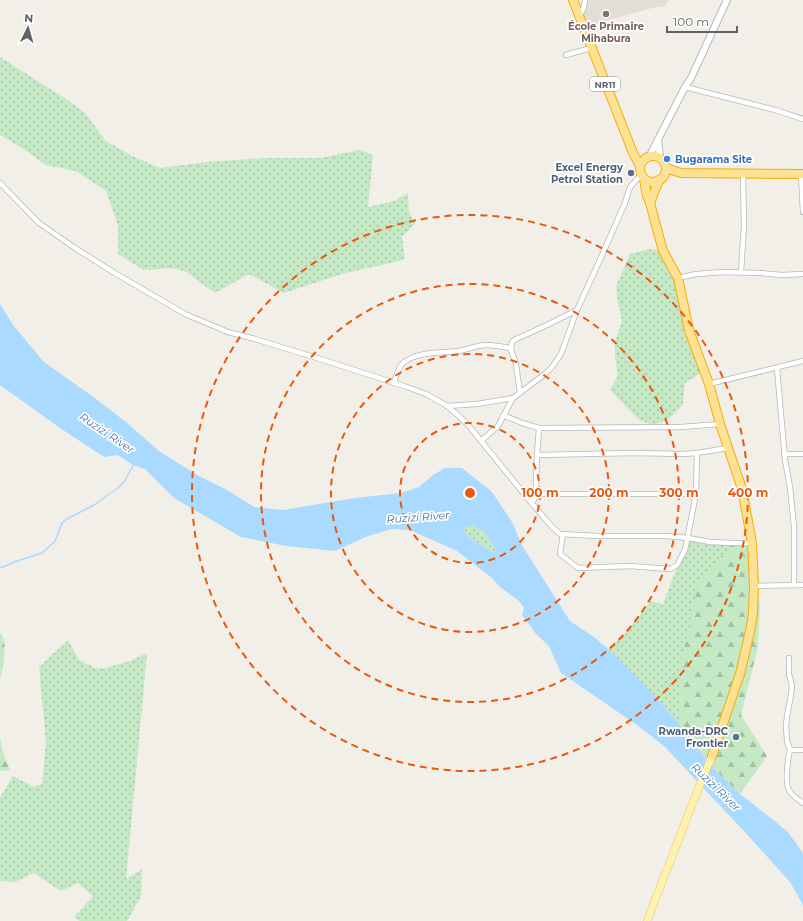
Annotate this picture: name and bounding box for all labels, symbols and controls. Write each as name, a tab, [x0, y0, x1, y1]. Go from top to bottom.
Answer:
north arrow	[8, 8, 48, 48]
scale bar	[667, 8, 737, 34]
marker: École Primaire Mihabura	[601, 9, 611, 19]
text: N	[24, 11, 34, 25]
text: 100 m	[673, 14, 709, 29]
place label: École Primaire Mihabura	[568, 20, 644, 45]
road number: NR11	[590, 77, 620, 91]
place label: Bugarama Site	[675, 153, 752, 166]
marker: Bugarama Site	[662, 154, 672, 164]
place label: Excel Energy Petrol Station	[551, 161, 624, 186]
marker: Excel Energy Petrol Station	[626, 168, 636, 178]
water label: Ruzizi River	[77, 410, 138, 457]
text: 100 m	[522, 485, 558, 500]
text: 200 m	[589, 485, 629, 500]
text: 300 m	[658, 485, 699, 500]
text: 400 m	[728, 485, 768, 500]
centre of rings	[463, 486, 477, 500]
water label: Ruzizi River	[386, 508, 451, 526]
place label: Rwanda-DRC Frontier	[659, 725, 729, 750]
marker: Rwanda-DRC Frontier	[731, 732, 741, 742]
water label: Ruzizi River	[688, 760, 744, 814]

